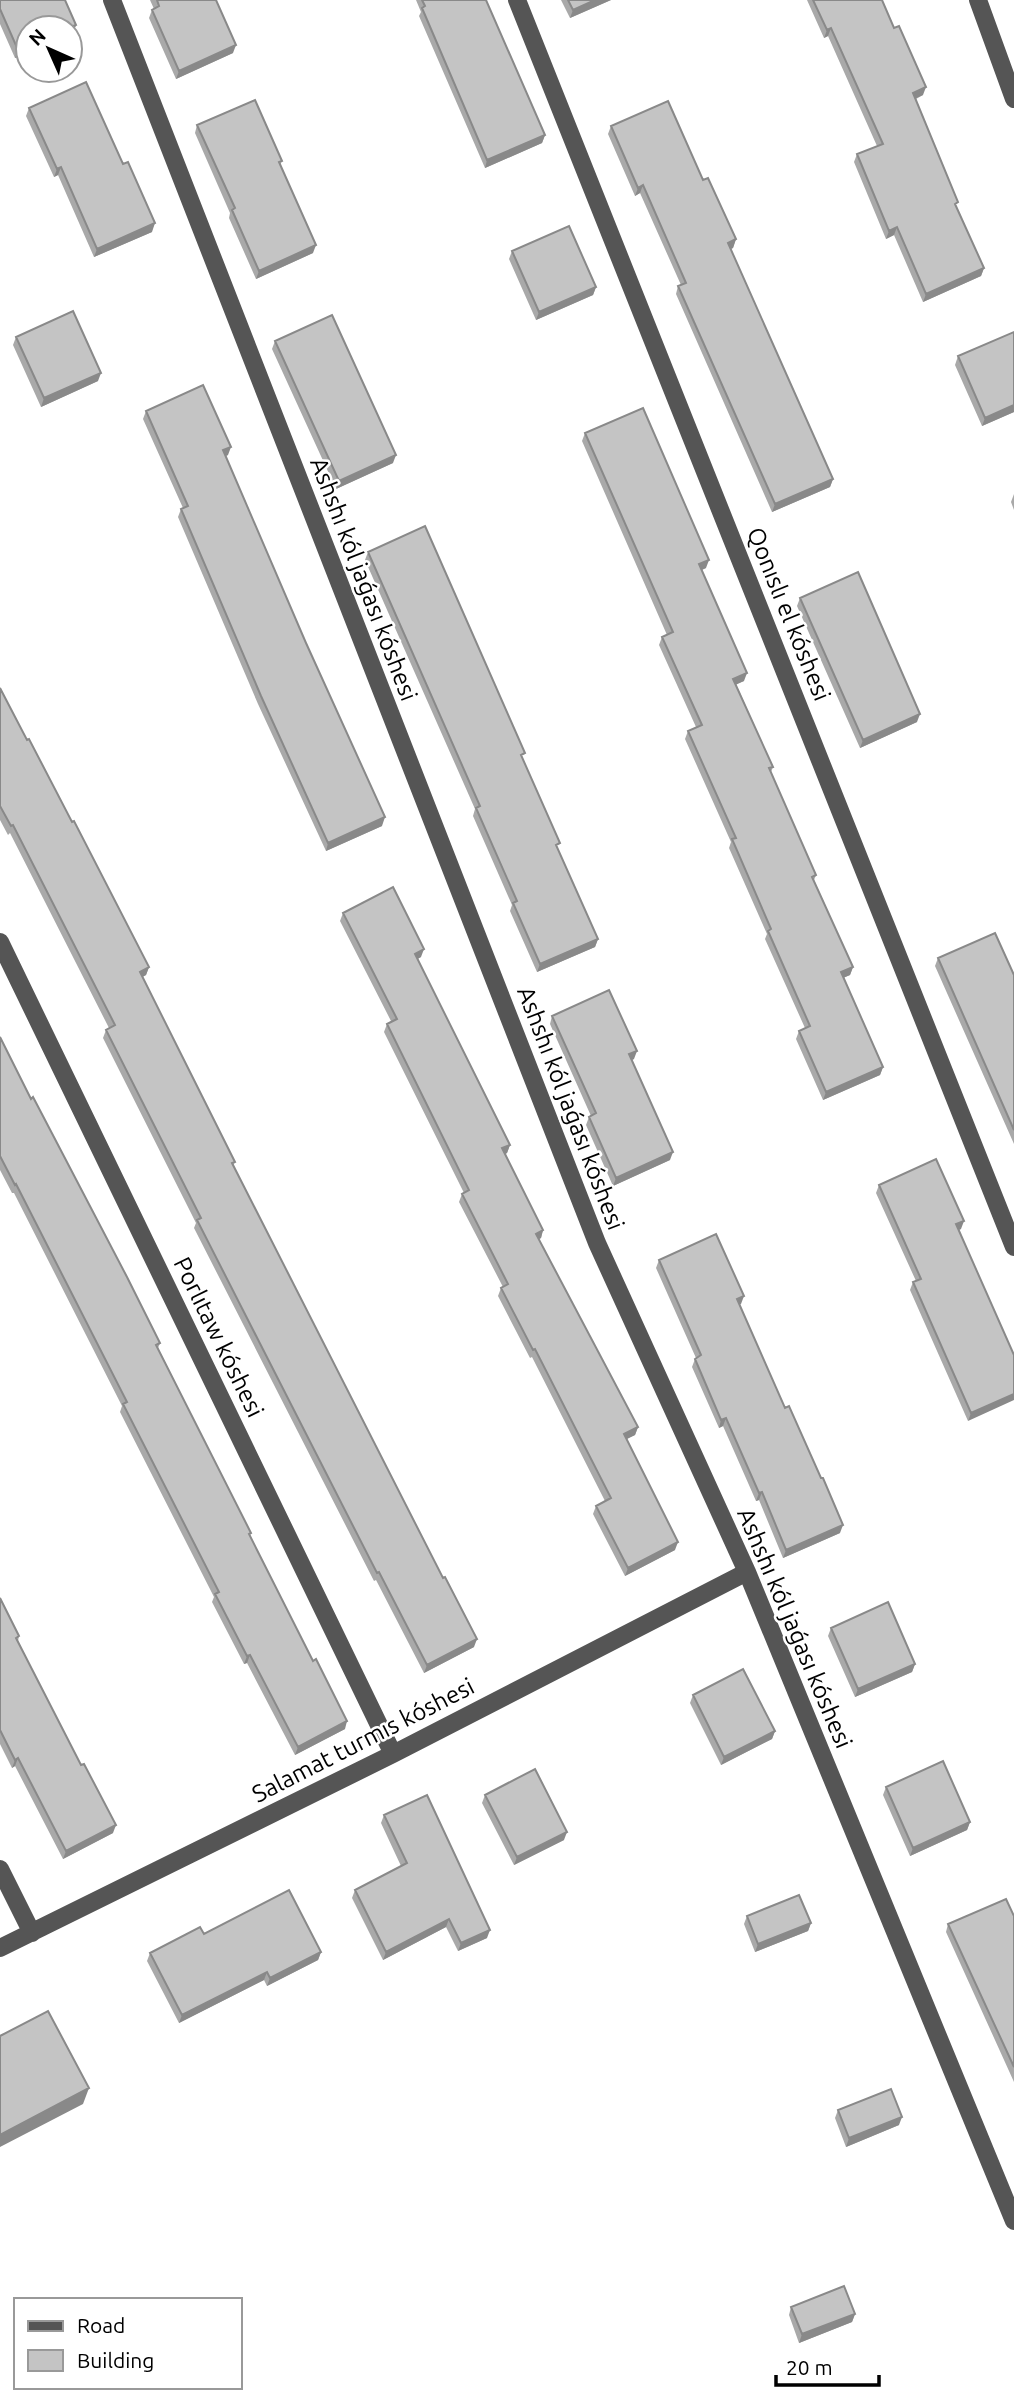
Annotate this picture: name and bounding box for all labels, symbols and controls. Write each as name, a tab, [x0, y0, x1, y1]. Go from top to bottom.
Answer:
north arrow	[14, 14, 84, 84]
text: N	[24, 24, 50, 50]
street label: Ashshı kól jaǵası kóshesi	[305, 454, 423, 704]
street label: Qonıslı el kóshesi	[742, 523, 836, 705]
street label: Ashshı kól jaǵası kóshesi	[512, 983, 630, 1233]
street label: Porlıtaw kóshesi	[169, 1253, 269, 1421]
street label: Ashshı kól jaǵası kóshesi	[732, 1504, 858, 1752]
street label: Salamat turmıs kóshesi	[247, 1672, 479, 1808]
legend	[14, 2298, 242, 2389]
text: Road	[77, 2313, 125, 2337]
scale bar	[776, 2344, 879, 2388]
text: Building	[77, 2348, 154, 2372]
text: 20 m	[786, 2355, 833, 2379]

